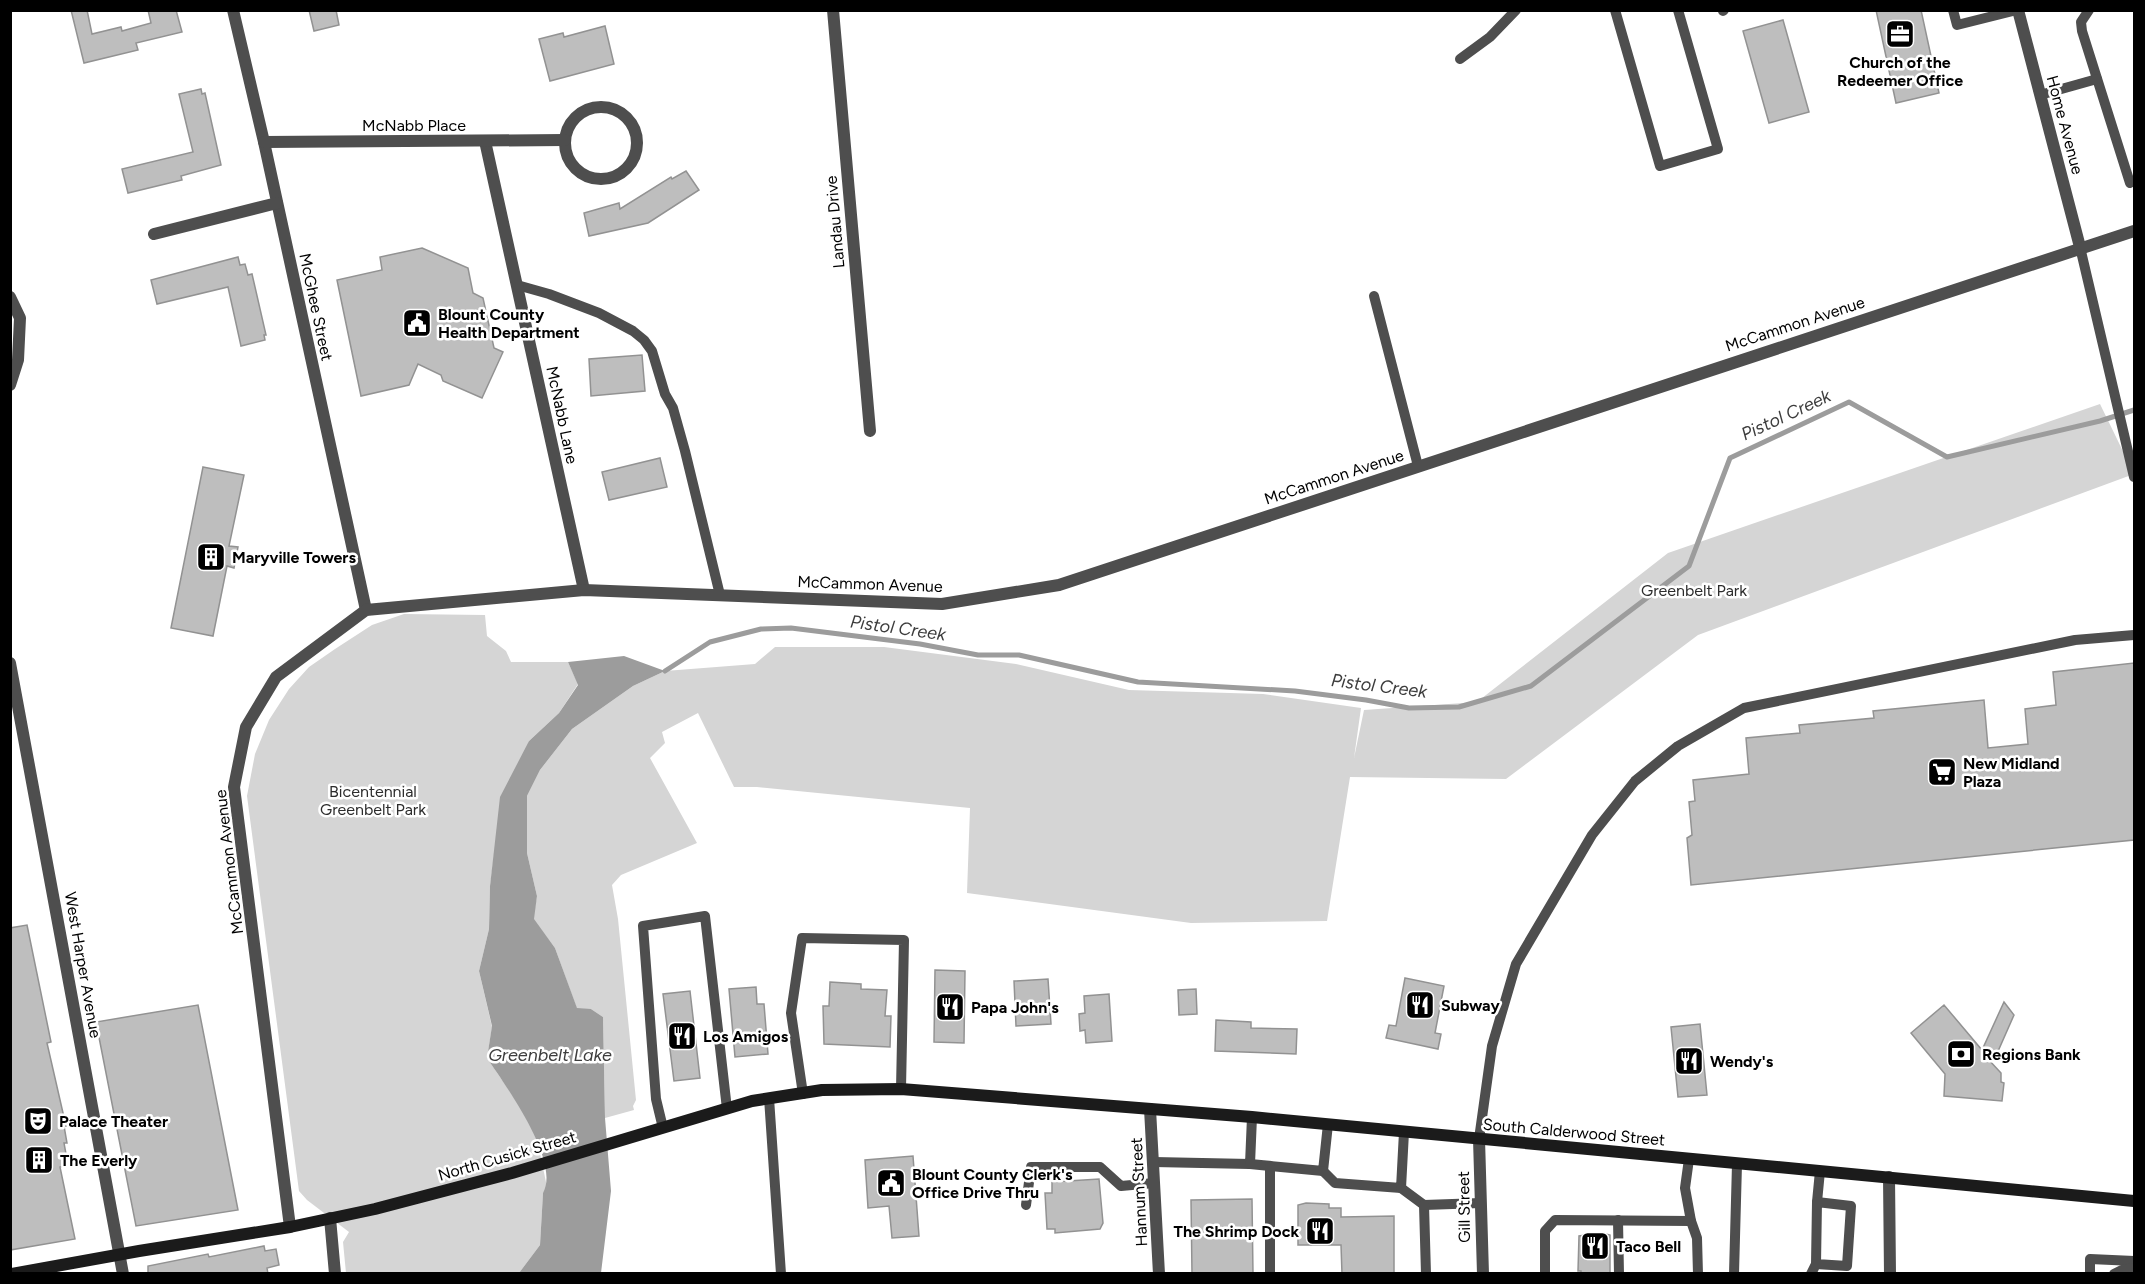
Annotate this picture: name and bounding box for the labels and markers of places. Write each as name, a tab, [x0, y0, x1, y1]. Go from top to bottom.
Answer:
office icon: Church of the Redeemer Office	[1884, 18, 1916, 50]
place label: Church of the Redeemer Office	[1837, 53, 1963, 90]
place label: Blount County Health Department	[438, 305, 580, 342]
public building icon: Blount County Health Department	[401, 307, 433, 339]
building icon: Maryville Towers	[195, 541, 227, 573]
place label: Maryville Towers	[232, 548, 356, 567]
place label: New Midland Plaza	[1963, 754, 2060, 791]
supermarket icon: New Midland Plaza	[1926, 756, 1958, 788]
restaurant icon: Subway	[1404, 989, 1436, 1021]
restaurant icon: Papa John's	[934, 991, 966, 1023]
place label: Subway	[1441, 996, 1500, 1015]
place label: Papa John's	[971, 998, 1059, 1017]
restaurant icon: Los Amigos	[666, 1020, 698, 1052]
place label: Los Amigos	[703, 1027, 789, 1046]
bank icon: Regions Bank	[1945, 1038, 1977, 1070]
restaurant icon: Wendy's	[1673, 1045, 1705, 1077]
place label: Regions Bank	[1982, 1045, 2081, 1064]
place label: Wendy's	[1710, 1052, 1774, 1071]
theatre icon: Palace Theater	[22, 1105, 54, 1137]
place label: Palace Theater	[59, 1112, 168, 1131]
building icon: The Everly	[23, 1144, 55, 1176]
place label: The Everly	[60, 1151, 138, 1170]
place label: Blount County Clerk's Office Drive Thru	[912, 1165, 1073, 1202]
public building icon: Blount County Clerk's Office Drive Thru	[875, 1167, 907, 1199]
restaurant icon: The Shrimp Dock	[1304, 1215, 1336, 1247]
place label: The Shrimp Dock	[1174, 1222, 1299, 1241]
restaurant icon: Taco Bell	[1579, 1230, 1611, 1262]
place label: Taco Bell	[1616, 1237, 1681, 1256]

